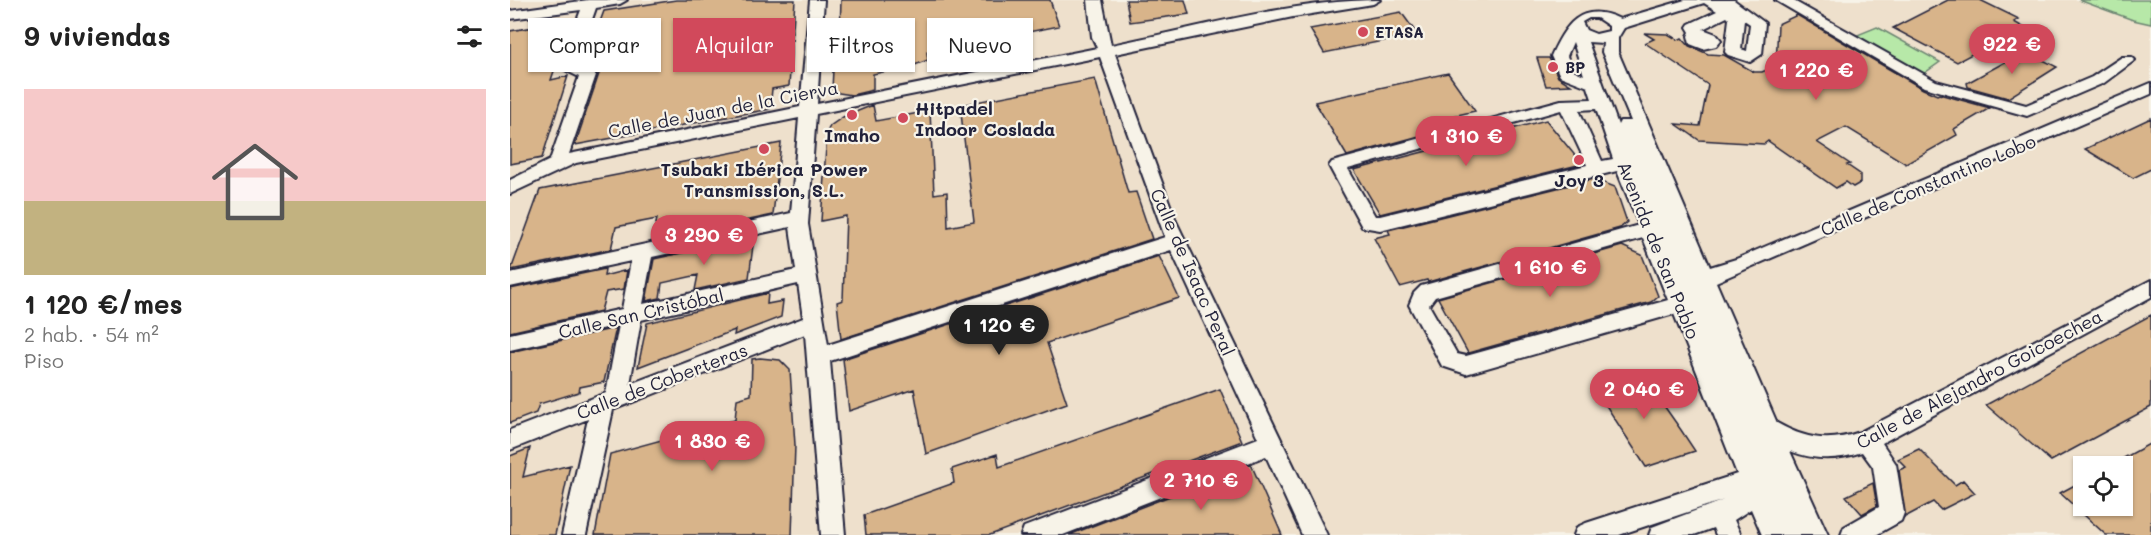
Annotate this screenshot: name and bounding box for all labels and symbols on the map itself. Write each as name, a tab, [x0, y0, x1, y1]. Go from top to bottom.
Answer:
place label: ETASA	[1375, 22, 1424, 42]
pin: 922 €	[1970, 24, 2054, 75]
marker: ETASA	[1356, 25, 1370, 39]
pin: 1 220 €	[1761, 50, 1871, 101]
place label: BP	[1565, 57, 1585, 77]
marker: BP	[1546, 60, 1560, 74]
street label: Calle de Juan de la Cierva	[606, 75, 840, 143]
place label: Hitpadel Indoor Coslada	[915, 96, 1055, 141]
marker: Imaho	[845, 108, 859, 122]
marker: Hitpadel Indoor Coslada	[896, 111, 910, 125]
pin: 1 310 €	[1411, 116, 1521, 167]
place label: Imaho	[824, 123, 880, 147]
street label: Calle de Constantino Lobo	[1817, 129, 2040, 241]
marker: Tsubaki Ibérica Power Transmission, S.L.	[757, 142, 771, 156]
marker: Joy 3	[1572, 153, 1586, 167]
place label: Tsubaki Ibérica Power Transmission, S.L.	[660, 157, 868, 202]
street label: Avenida de San Pablo	[1612, 158, 1706, 343]
place label: Joy 3	[1554, 168, 1604, 192]
street label: Calle de Isaac Peral	[1145, 185, 1241, 359]
pin: 3 290 €	[649, 215, 759, 266]
pin: 1 610 €	[1495, 247, 1605, 298]
street label: Calle San Cristóbal	[556, 282, 726, 344]
street label: Calle de Alejandro Goicoechea	[1852, 304, 2106, 454]
pin: 1 120 €	[944, 305, 1054, 356]
street label: Calle de Coberteras	[573, 337, 751, 425]
pin: 2 040 €	[1589, 369, 1699, 420]
pin: 1 830 €	[657, 421, 767, 472]
pin: 2 710 €	[1146, 460, 1256, 511]

